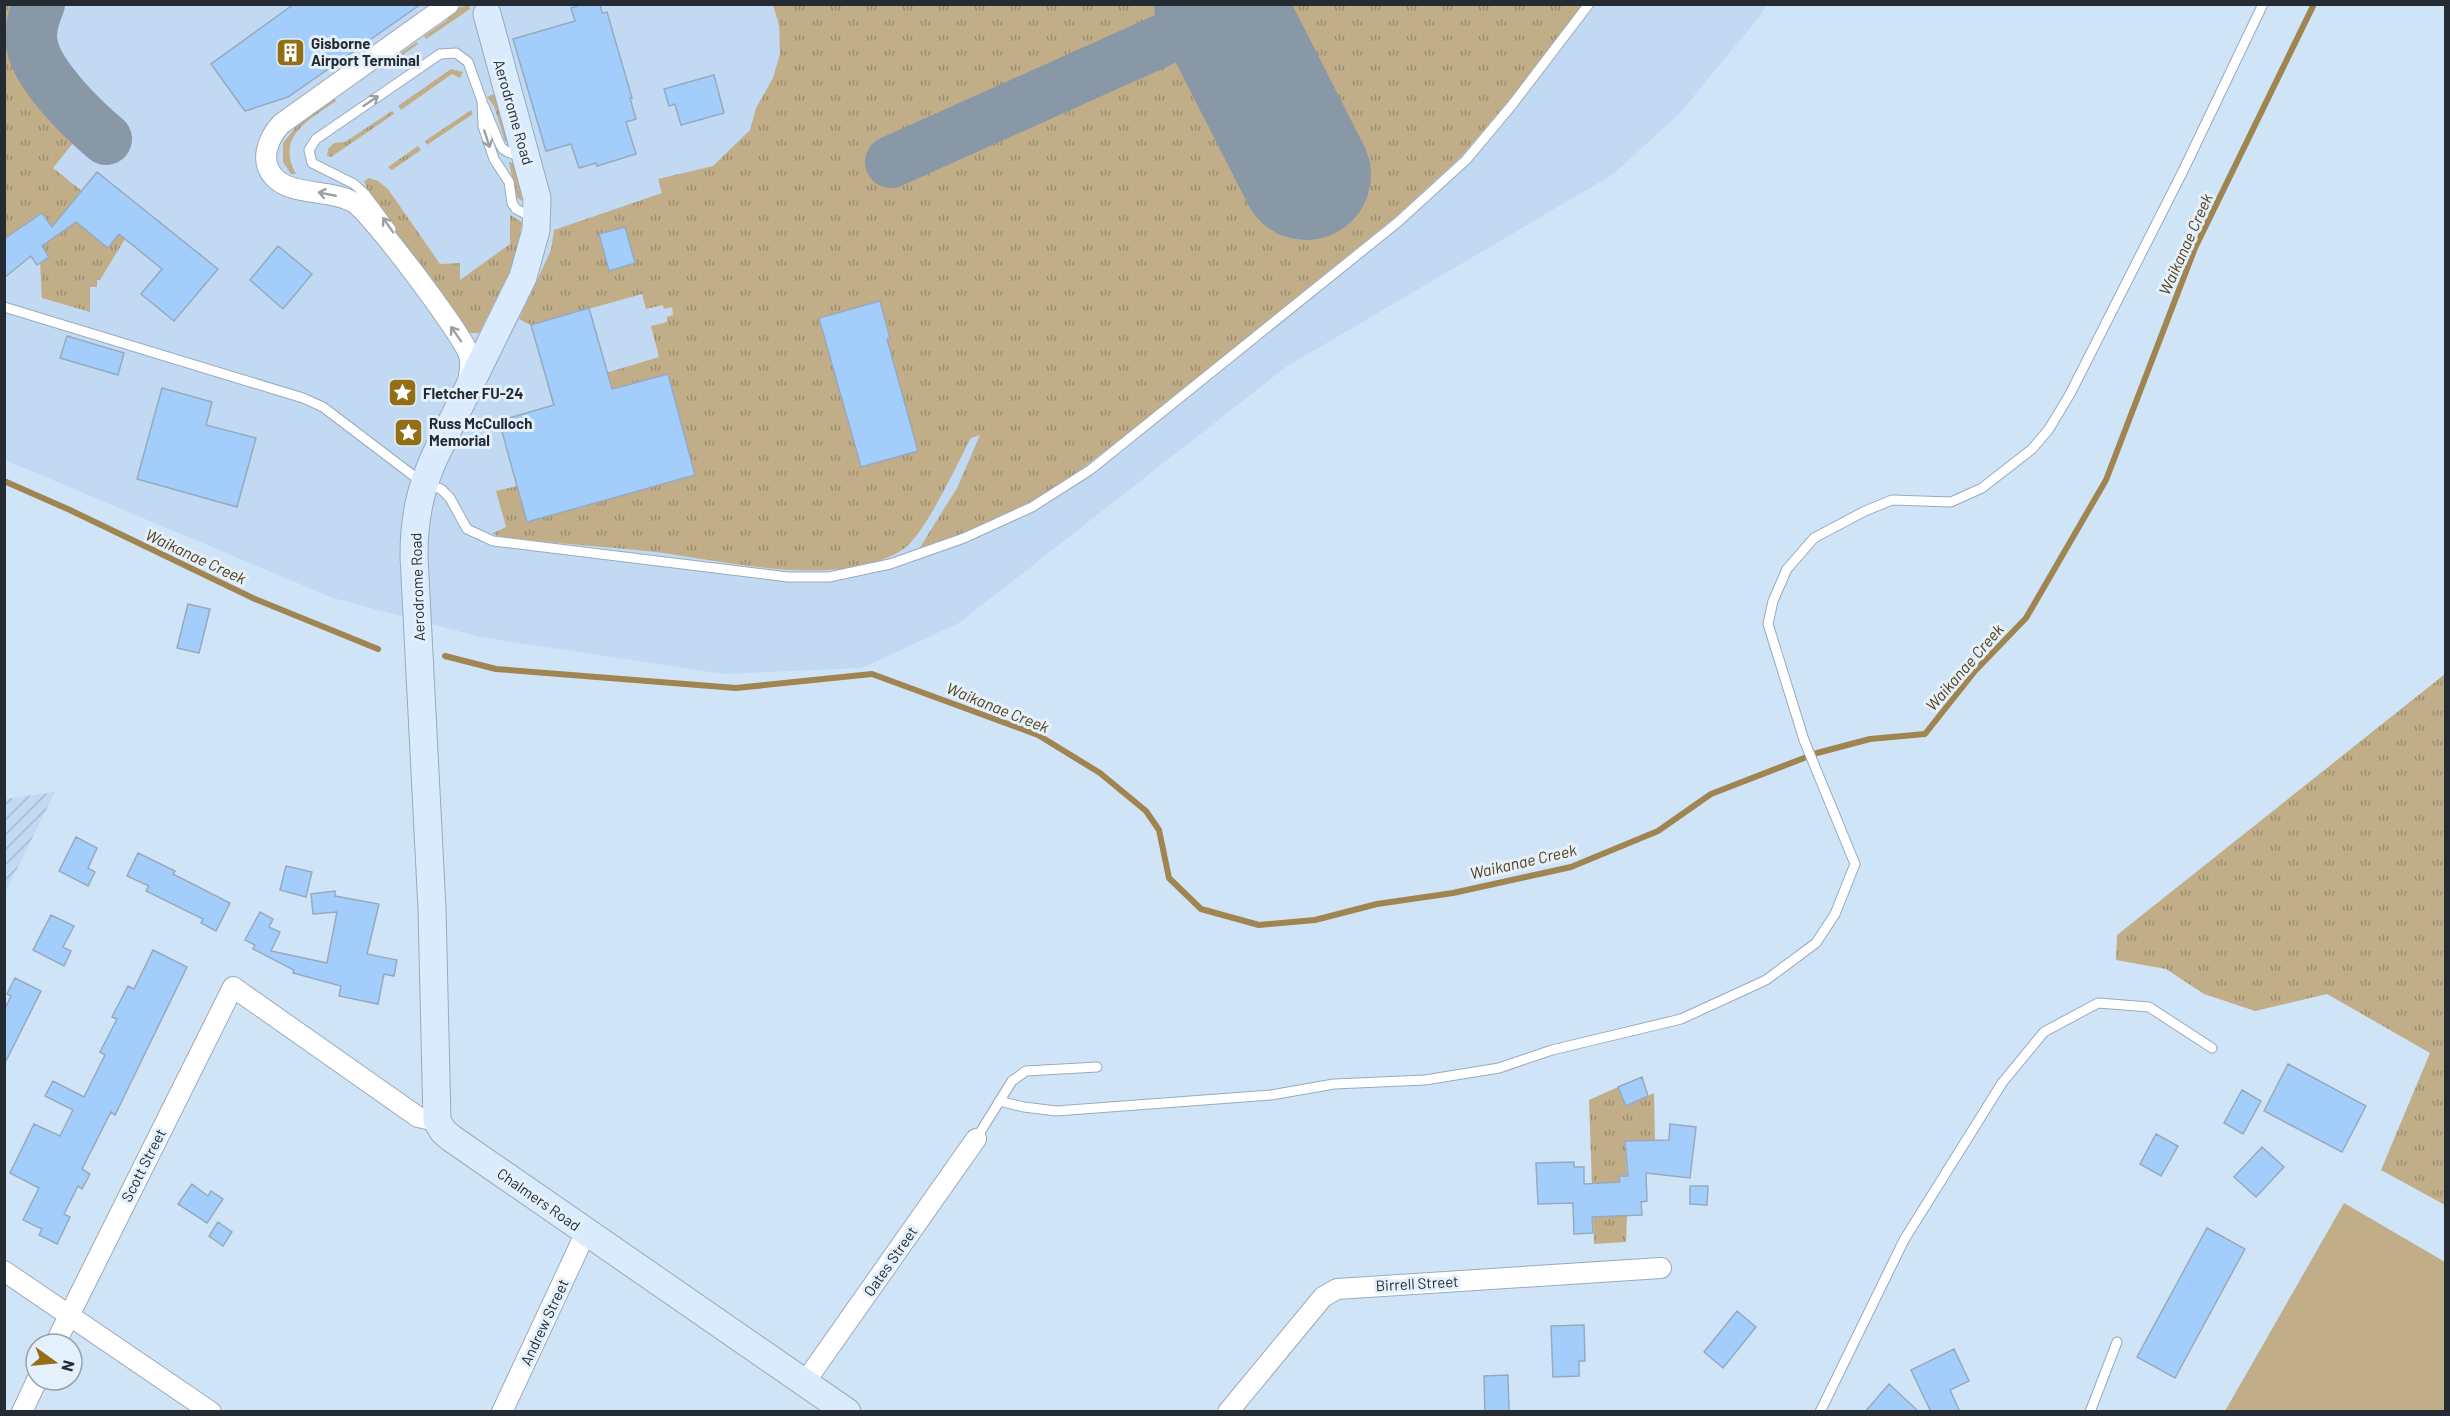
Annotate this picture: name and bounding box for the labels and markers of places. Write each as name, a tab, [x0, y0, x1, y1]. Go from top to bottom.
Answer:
place label: Gisborne Airport Terminal	[311, 34, 420, 69]
building icon: Gisborne Airport Terminal	[274, 36, 306, 68]
place icon: Fletcher FU-24	[386, 377, 418, 409]
place label: Fletcher FU-24	[423, 384, 523, 402]
place label: Russ McCulloch Memorial	[429, 414, 532, 449]
place icon: Russ McCulloch Memorial	[392, 416, 424, 448]

